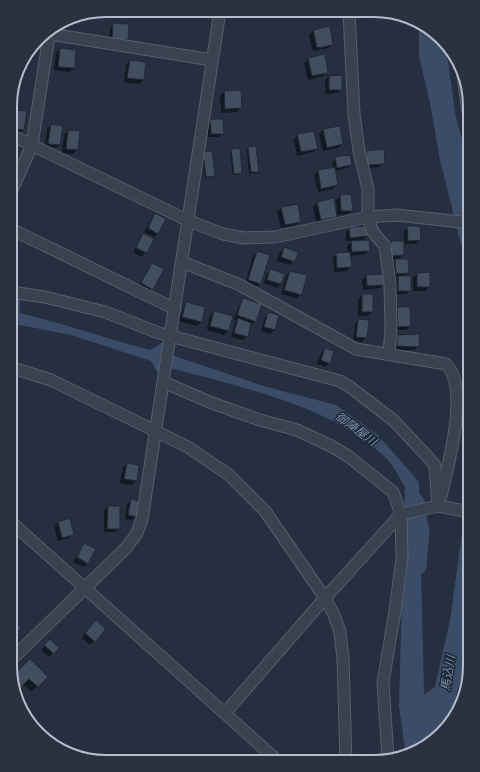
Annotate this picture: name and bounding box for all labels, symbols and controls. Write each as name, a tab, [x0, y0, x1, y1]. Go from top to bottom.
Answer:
water label: 御陣屋川	[332, 409, 381, 450]
water label: 馬込川	[438, 652, 458, 692]

